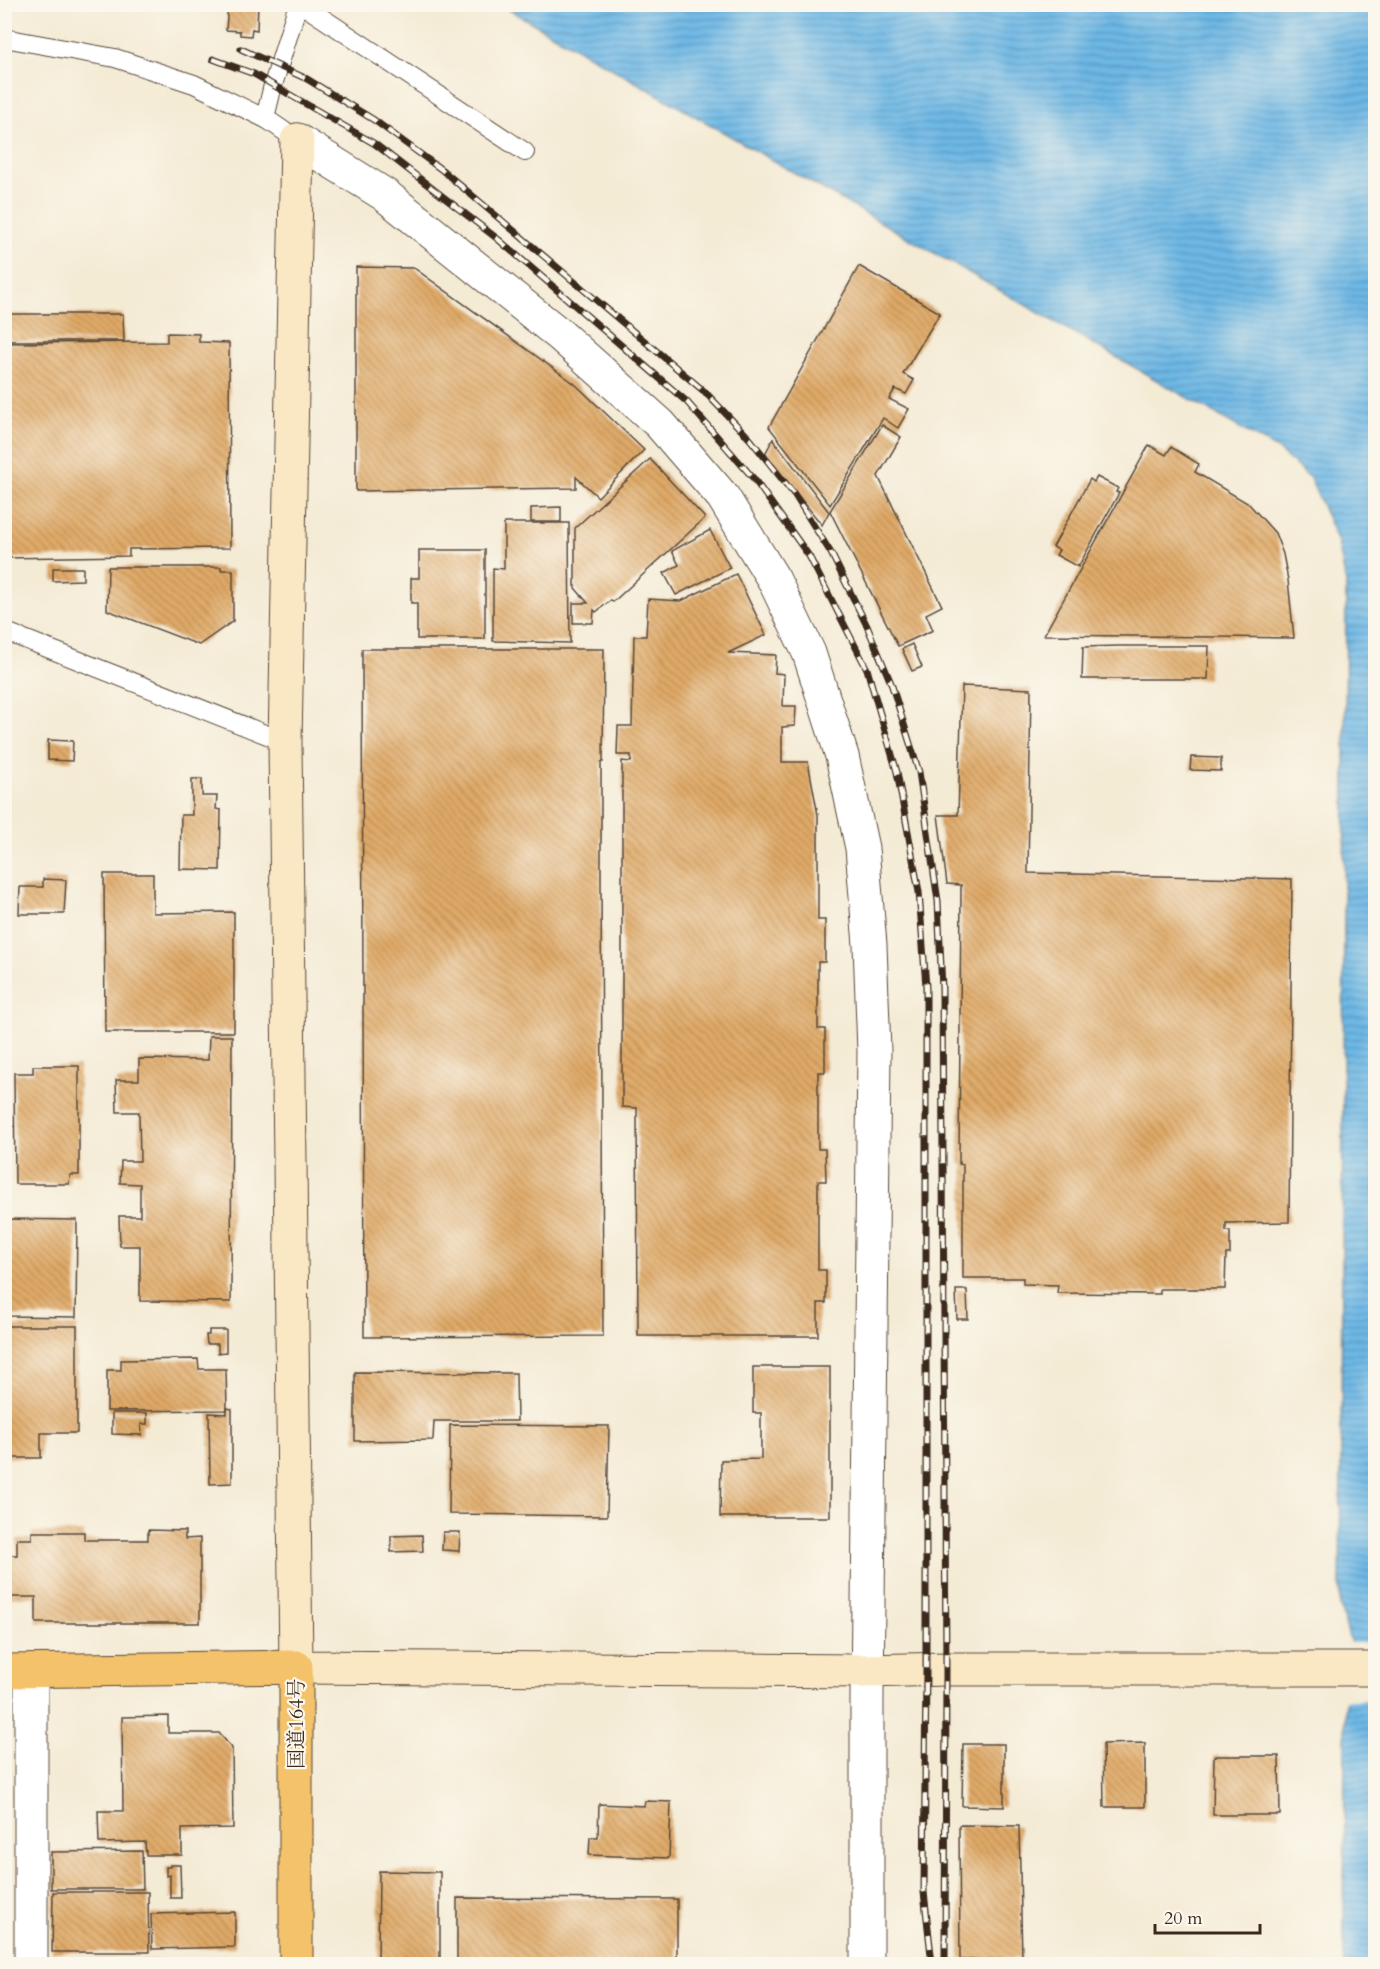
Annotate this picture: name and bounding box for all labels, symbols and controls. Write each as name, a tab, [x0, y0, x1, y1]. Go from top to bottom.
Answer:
street label: 国道164号	[283, 1679, 310, 1769]
scale bar	[1155, 1897, 1260, 1935]
text: 20 m	[1164, 1906, 1203, 1931]

